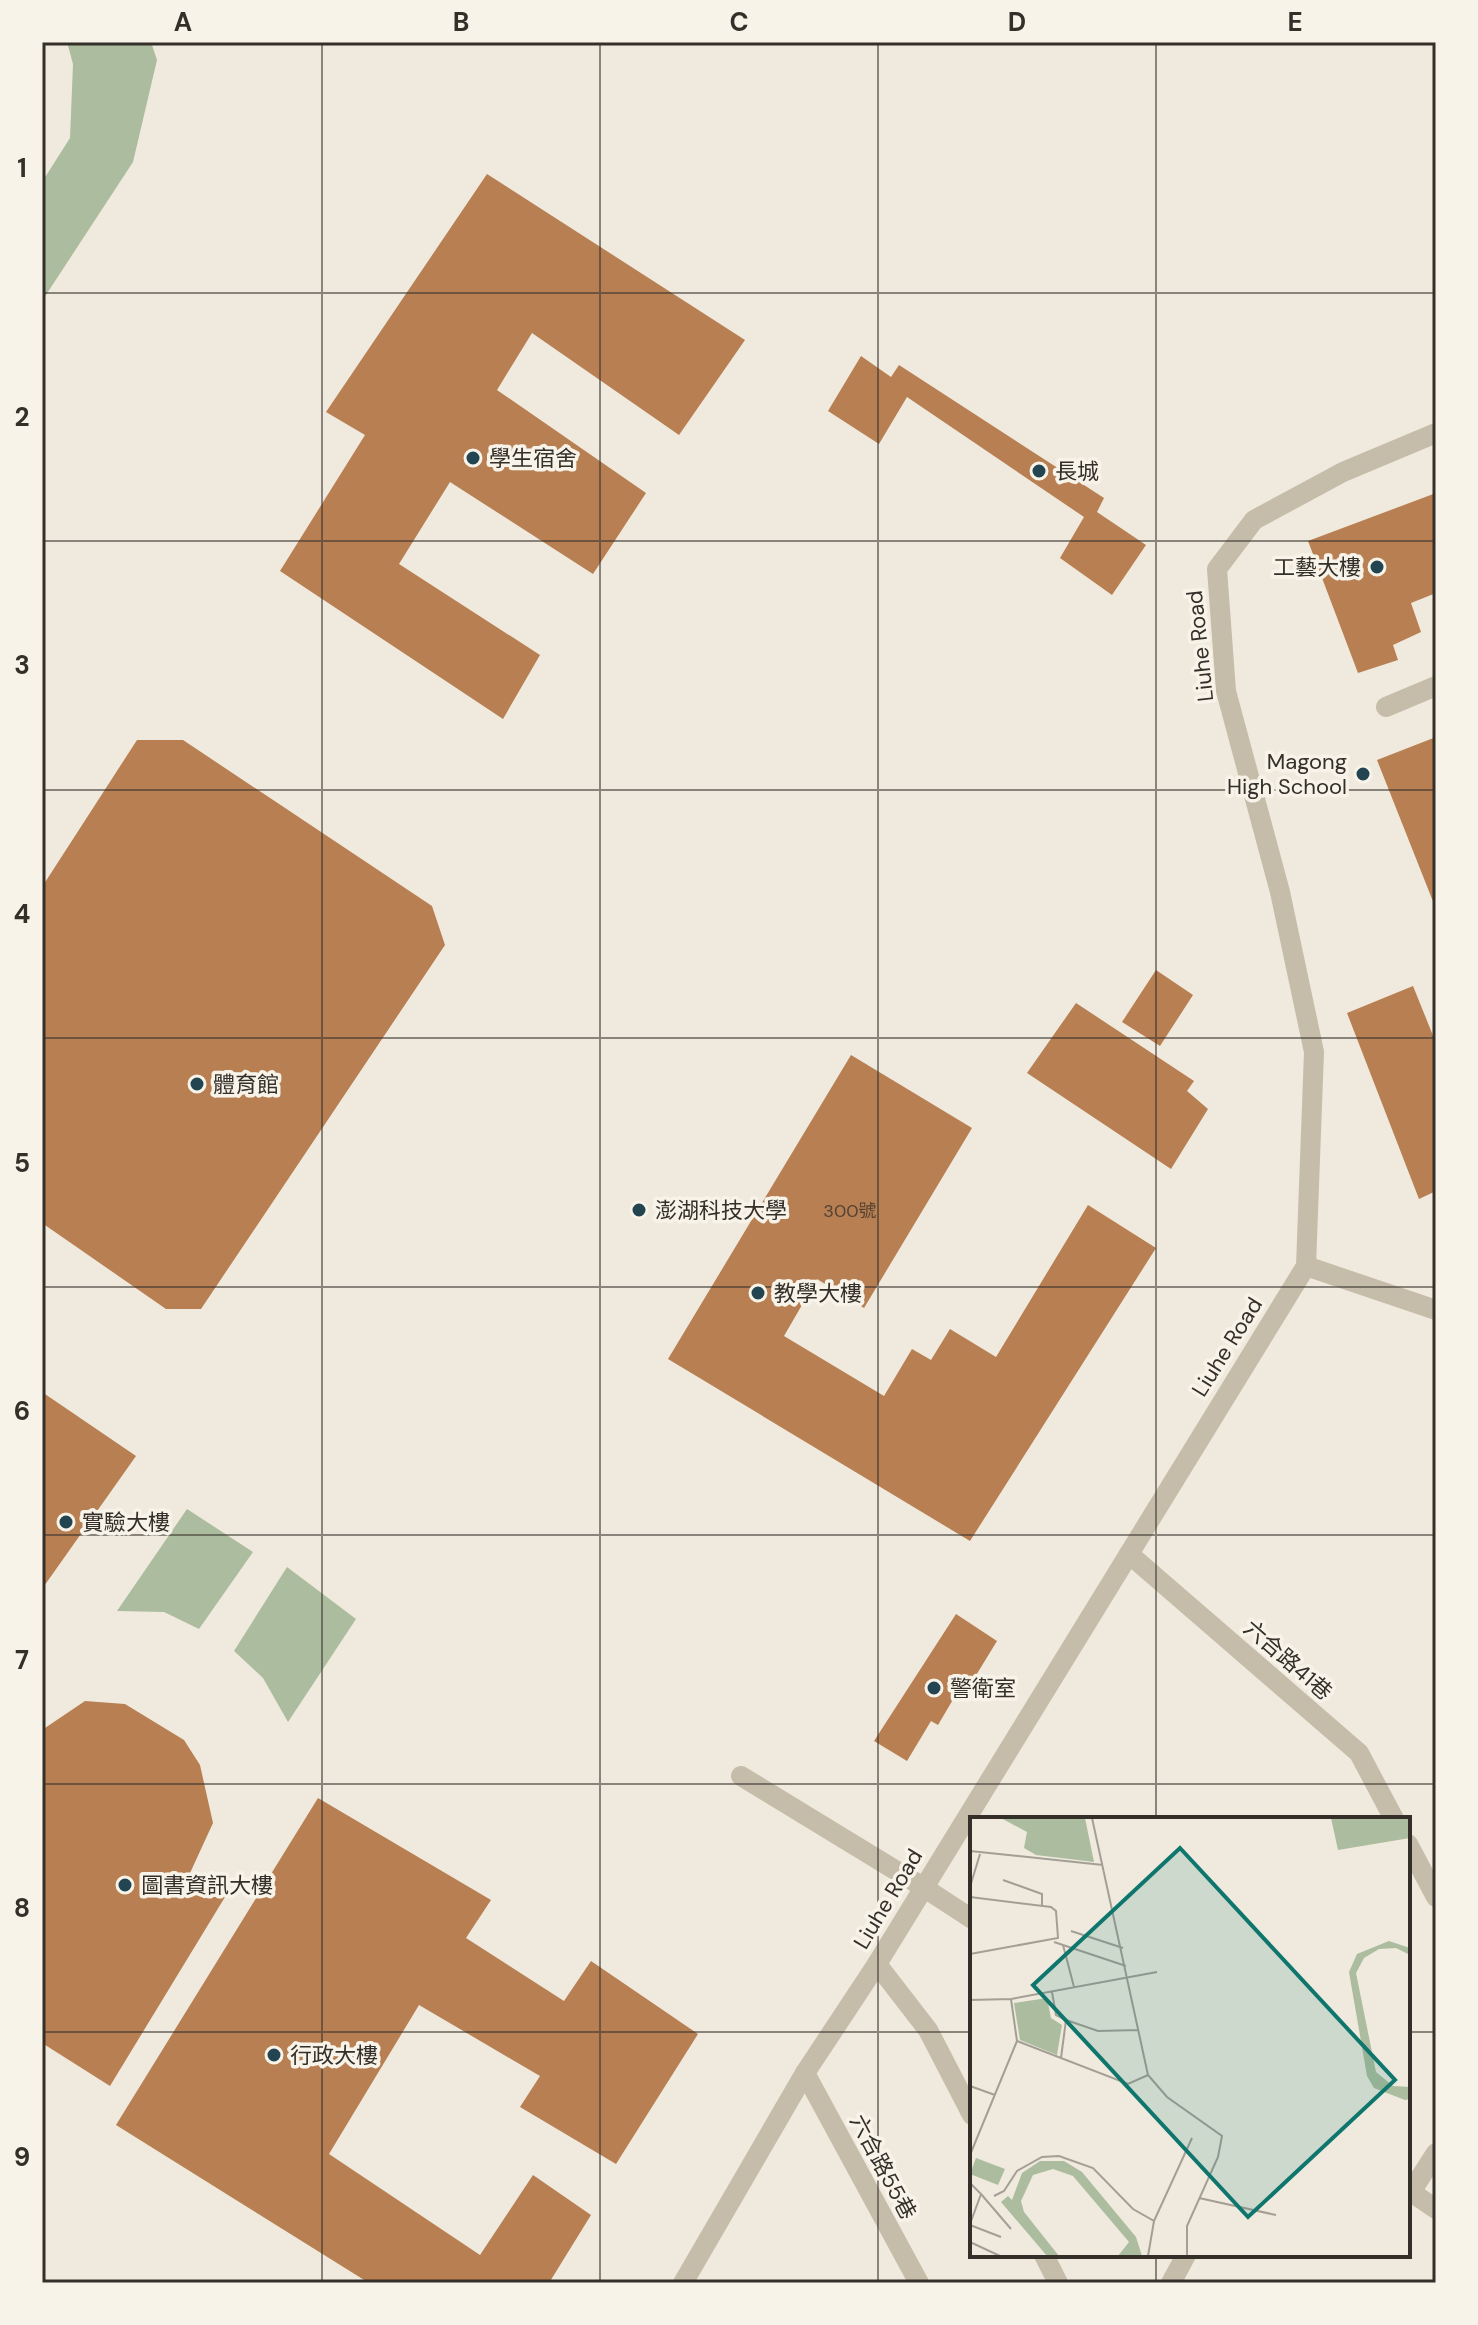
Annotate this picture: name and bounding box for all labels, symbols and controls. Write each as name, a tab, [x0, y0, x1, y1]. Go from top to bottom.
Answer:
text: A	[174, 5, 192, 39]
text: B	[453, 5, 469, 39]
text: C	[729, 5, 749, 39]
text: D	[1008, 5, 1026, 39]
text: E	[1287, 5, 1303, 39]
text: 1	[17, 151, 27, 185]
text: 2	[14, 400, 30, 434]
place label: 學生宿舍	[489, 444, 577, 473]
marker: 學生宿舍	[464, 449, 482, 467]
place label: 長城	[1055, 457, 1099, 486]
marker: 長城	[1030, 462, 1048, 480]
place label: 工藝大樓	[1273, 553, 1361, 582]
marker: 工藝大樓	[1368, 558, 1386, 576]
street label: Liuhe Road	[1180, 589, 1220, 703]
text: 3	[14, 648, 30, 682]
place label: Magong High School	[1227, 747, 1347, 801]
marker: Magong High School	[1354, 765, 1372, 783]
text: 4	[14, 897, 30, 931]
place label: 體育館	[213, 1070, 279, 1099]
marker: 體育館	[188, 1075, 206, 1093]
text: 5	[14, 1146, 30, 1180]
place label: 澎湖科技大學	[655, 1196, 787, 1225]
house number: 300號	[823, 1199, 877, 1223]
marker: 澎湖科技大學	[630, 1201, 648, 1219]
place label: 教學大樓	[774, 1279, 862, 1308]
marker: 教學大樓	[749, 1284, 767, 1302]
street label: Liuhe Road	[1185, 1292, 1269, 1402]
text: 6	[14, 1394, 30, 1428]
place label: 實驗大樓	[82, 1508, 170, 1537]
marker: 實驗大樓	[57, 1513, 75, 1531]
street label: 六合路41巷	[1238, 1614, 1338, 1706]
text: 7	[15, 1643, 29, 1677]
place label: 警衛室	[950, 1674, 1016, 1703]
marker: 警衛室	[925, 1679, 943, 1697]
inset map	[970, 1817, 1410, 2257]
street label: Liuhe Road	[847, 1844, 929, 1954]
place label: 圖書資訊大樓	[141, 1871, 273, 1900]
marker: 圖書資訊大樓	[116, 1876, 134, 1894]
text: 8	[14, 1891, 30, 1925]
place label: 行政大樓	[290, 2041, 378, 2070]
marker: 行政大樓	[265, 2046, 283, 2064]
street label: 六合路55巷	[843, 2109, 923, 2225]
text: 9	[14, 2140, 30, 2174]

